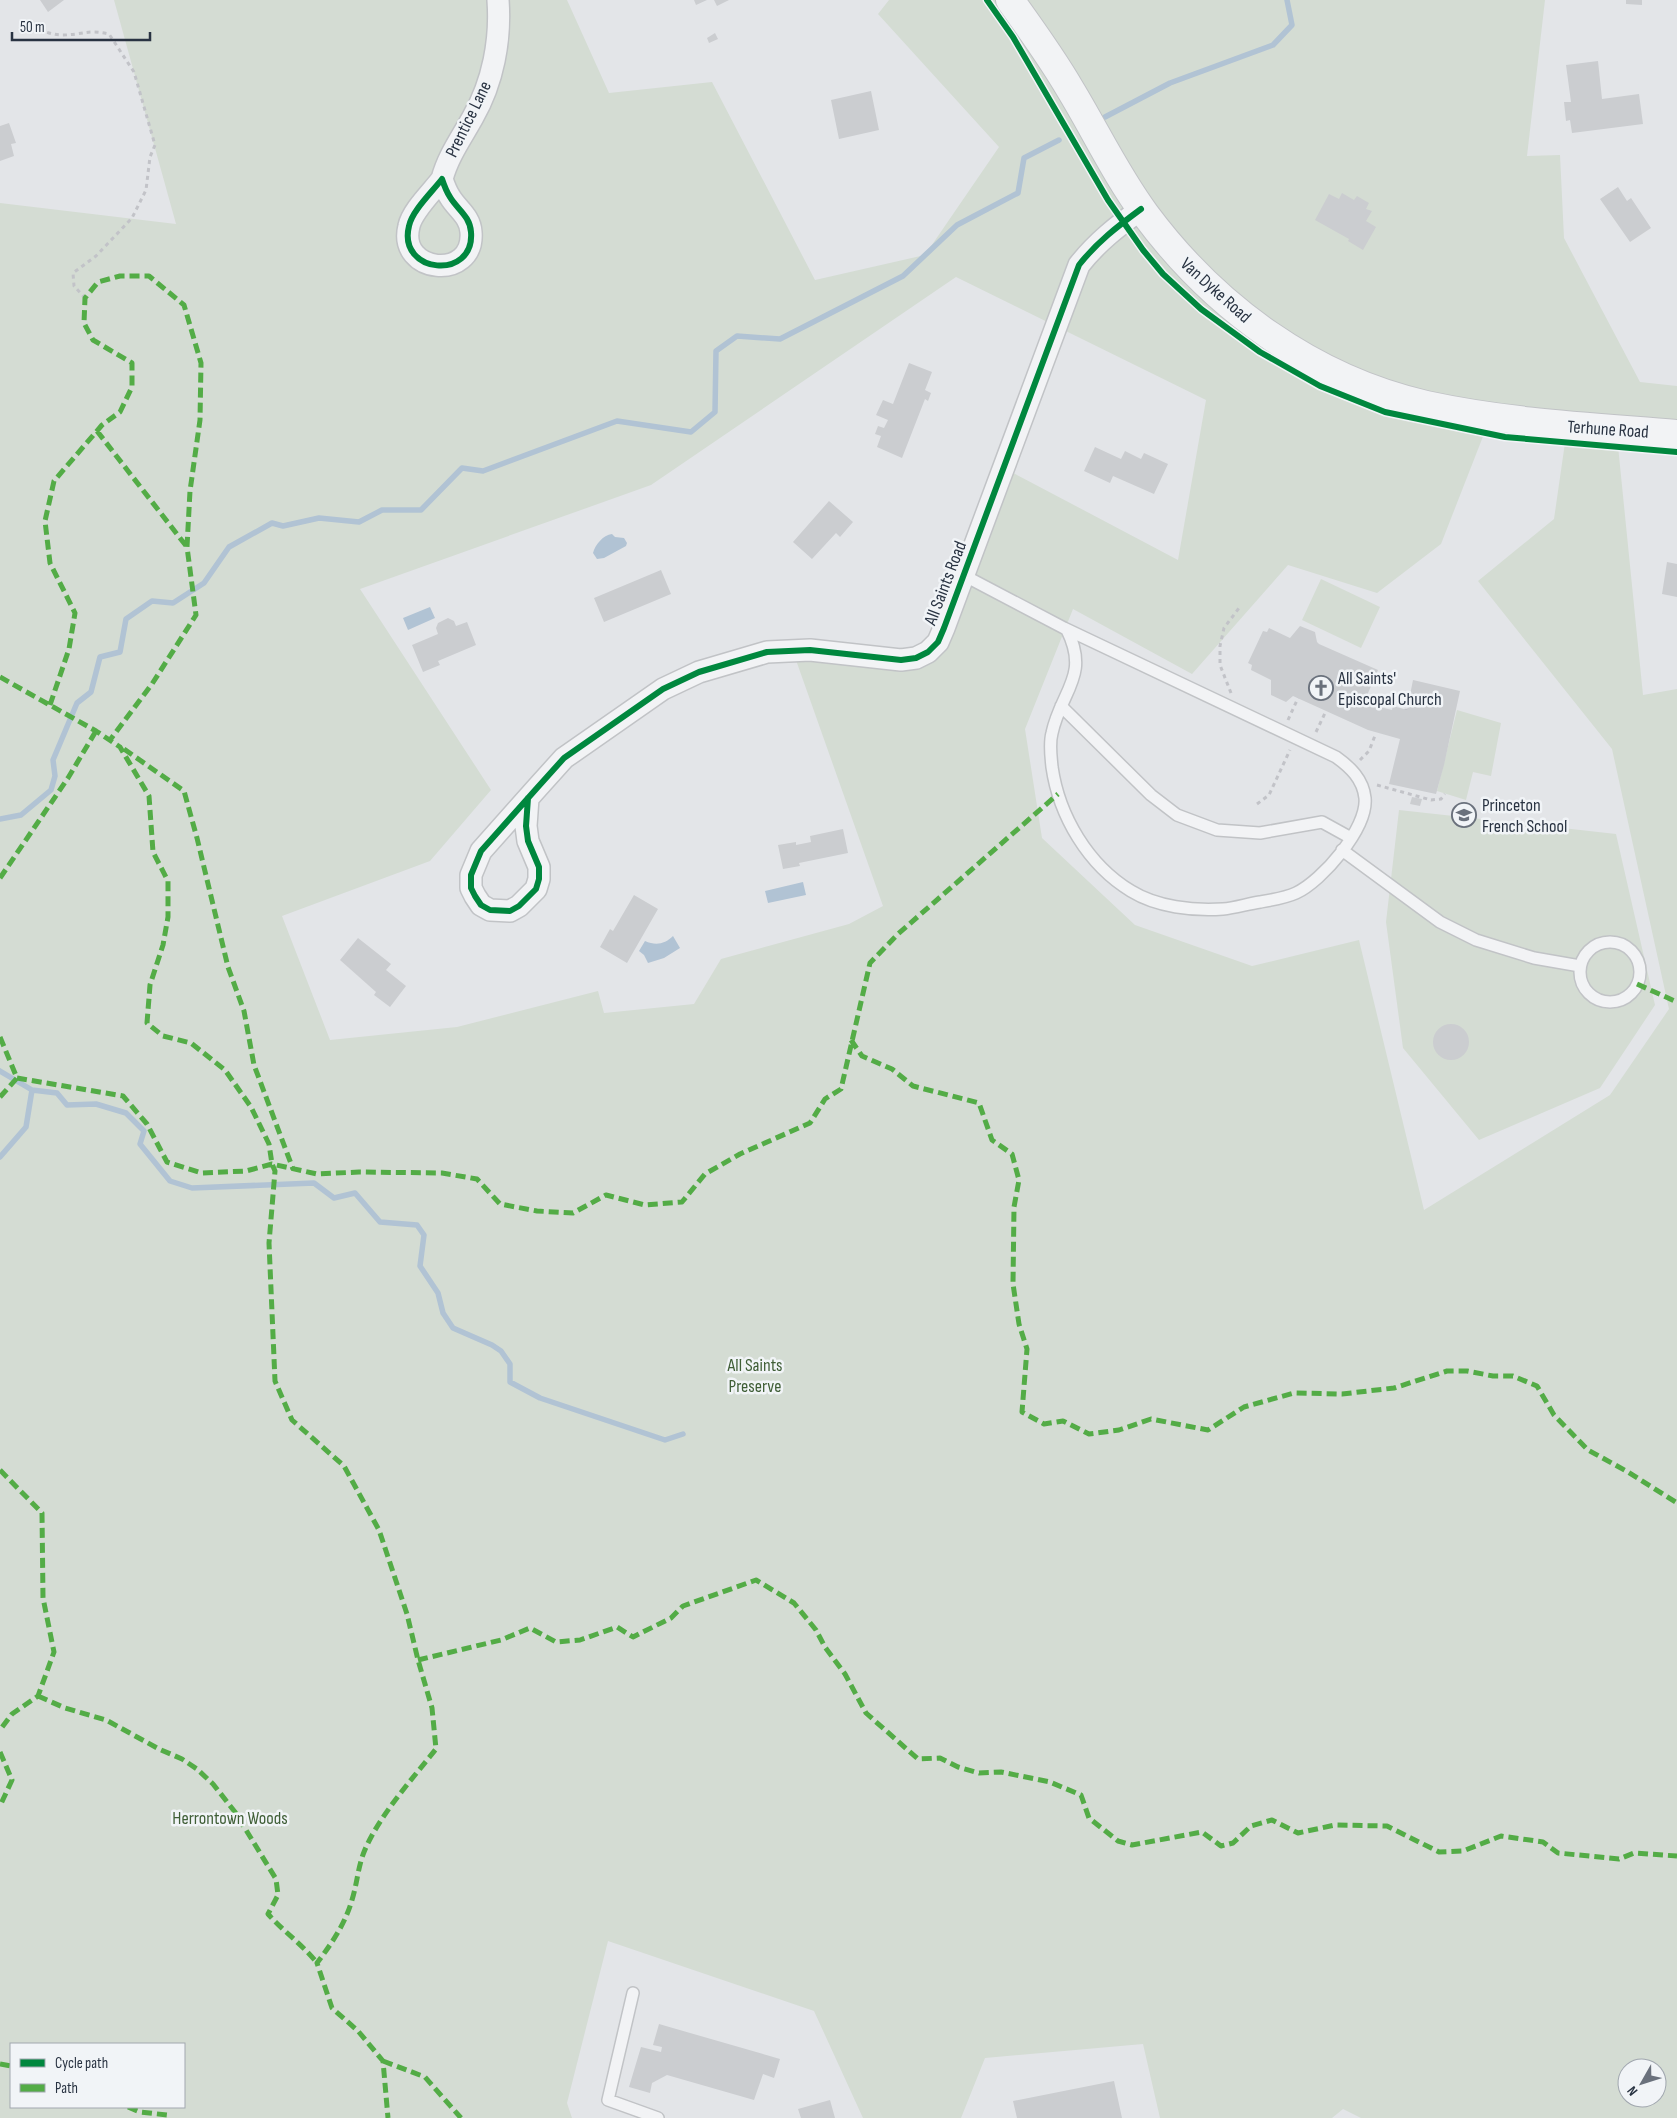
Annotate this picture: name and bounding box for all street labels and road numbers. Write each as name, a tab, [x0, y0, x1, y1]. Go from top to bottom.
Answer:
street label: Prentice Lane	[441, 78, 496, 161]
street label: Van Dyke Road	[1176, 253, 1255, 327]
street label: Terhune Road	[1567, 416, 1649, 443]
street label: All Saints Road	[920, 538, 971, 629]

